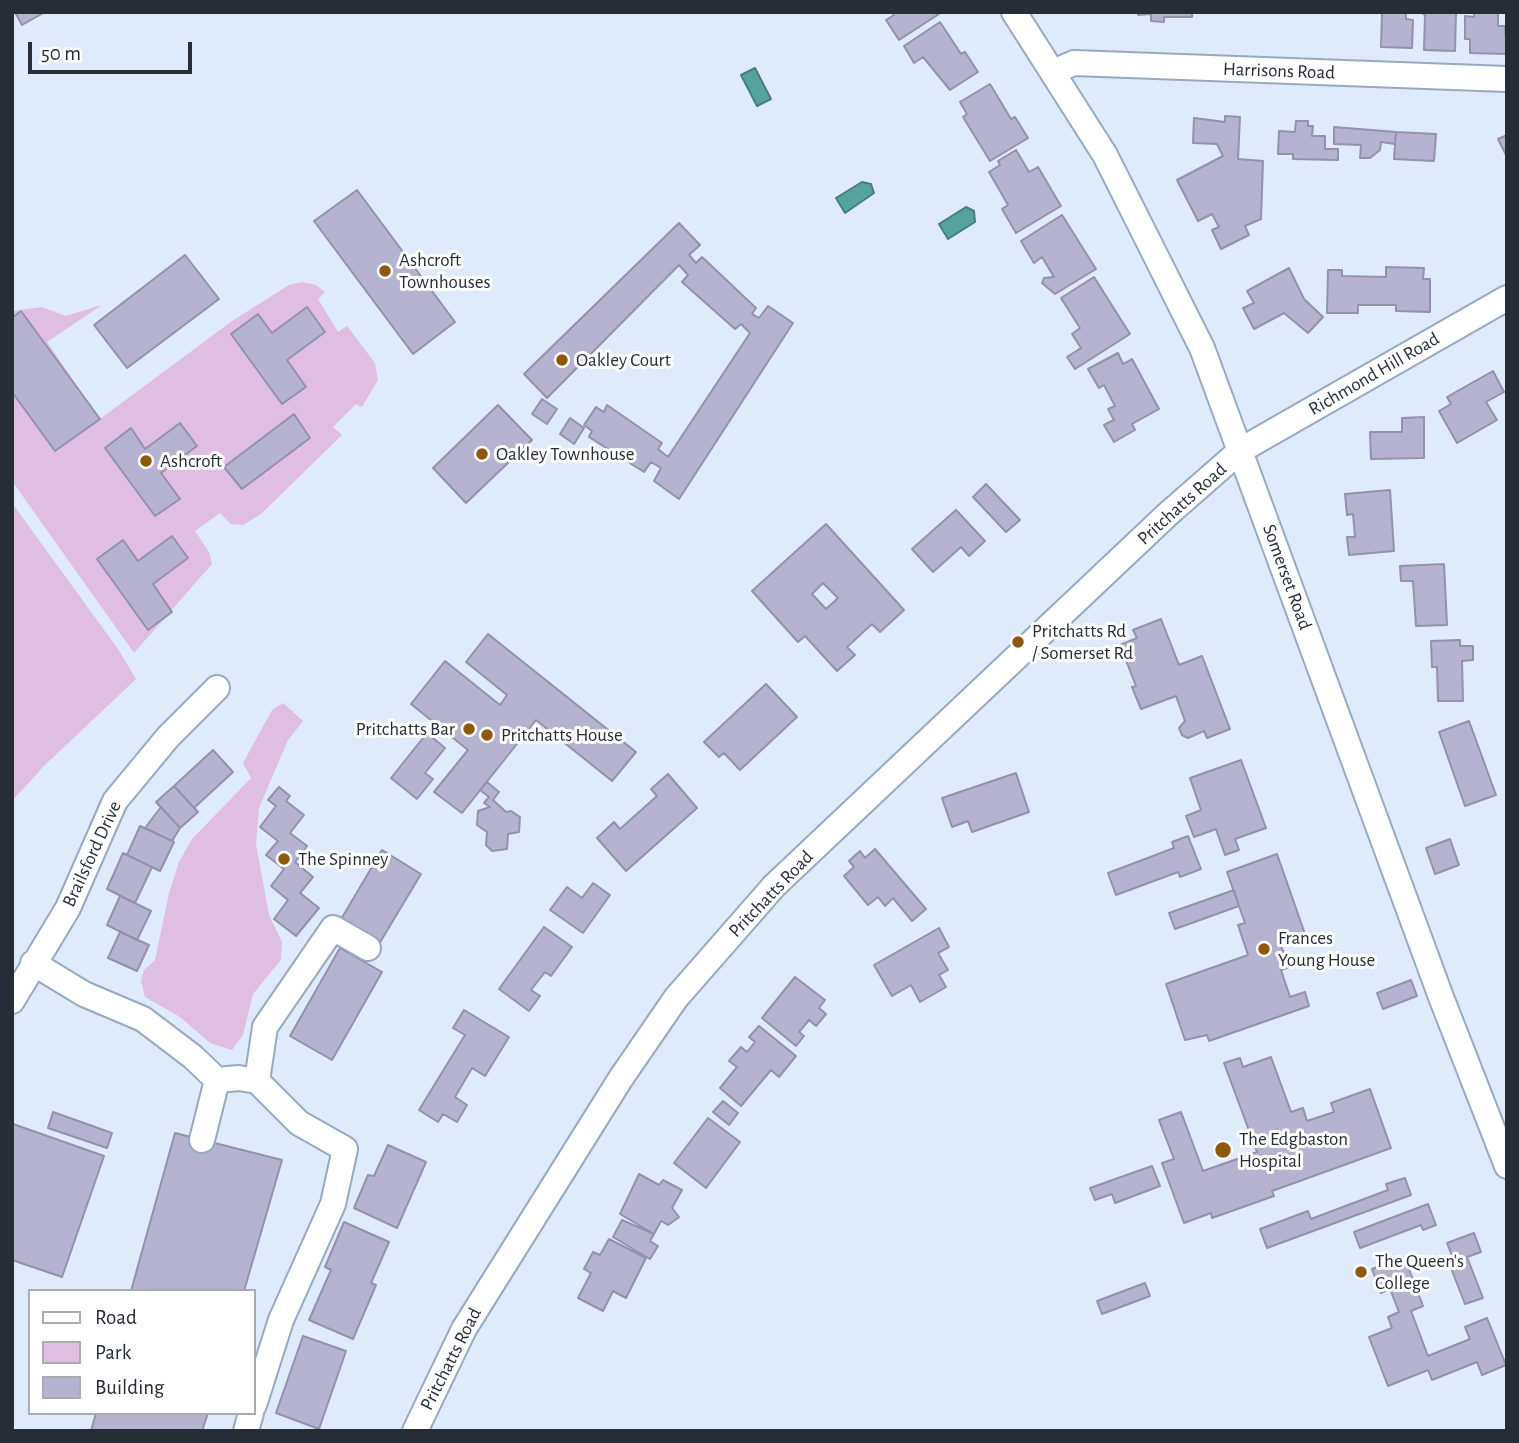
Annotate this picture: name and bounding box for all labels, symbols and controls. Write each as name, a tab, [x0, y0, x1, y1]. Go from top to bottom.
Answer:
scale bar	[32, 28, 196, 72]
text: 50 m	[41, 43, 81, 64]
street label: Harrisons Road	[1223, 58, 1335, 84]
place label: Ashcroft Townhouses	[399, 249, 490, 293]
marker: Ashcroft Townhouses	[377, 263, 393, 279]
street label: Richmond Hill Road	[1305, 327, 1443, 421]
place label: Oakley Court	[576, 349, 671, 371]
marker: Oakley Court	[554, 352, 570, 368]
place label: Oakley Townhouse	[496, 443, 635, 465]
marker: Oakley Townhouse	[474, 446, 490, 462]
place label: Ashcroft	[160, 450, 222, 472]
marker: Ashcroft	[138, 453, 154, 469]
street label: Pritchatts Road	[1133, 458, 1231, 550]
street label: Somerset Road	[1257, 521, 1317, 633]
place label: Pritchatts Rd / Somerset Rd	[1032, 620, 1133, 664]
marker: Pritchatts Rd / Somerset Rd	[1010, 634, 1026, 650]
place label: Pritchatts Bar	[356, 718, 455, 740]
marker: Pritchatts Bar	[461, 721, 477, 737]
place label: Pritchatts House	[501, 724, 623, 746]
marker: Pritchatts House	[479, 727, 495, 743]
street label: Brailsford Drive	[58, 797, 126, 911]
street label: Pritchatts Road	[724, 846, 818, 942]
place label: The Spinney	[298, 848, 388, 870]
marker: The Spinney	[276, 851, 292, 867]
place label: Frances Young House	[1278, 927, 1375, 971]
marker: Frances Young House	[1256, 941, 1272, 957]
place label: The Edgbaston Hospital	[1239, 1128, 1348, 1172]
marker: The Edgbaston Hospital	[1213, 1140, 1233, 1160]
place label: The Queen's College	[1375, 1250, 1464, 1294]
marker: The Queen's College	[1353, 1264, 1369, 1280]
legend	[28, 1289, 256, 1415]
street label: Pritchatts Road	[415, 1304, 487, 1414]
text: Road	[95, 1307, 137, 1328]
text: Park	[95, 1342, 131, 1363]
text: Building	[95, 1377, 164, 1398]

